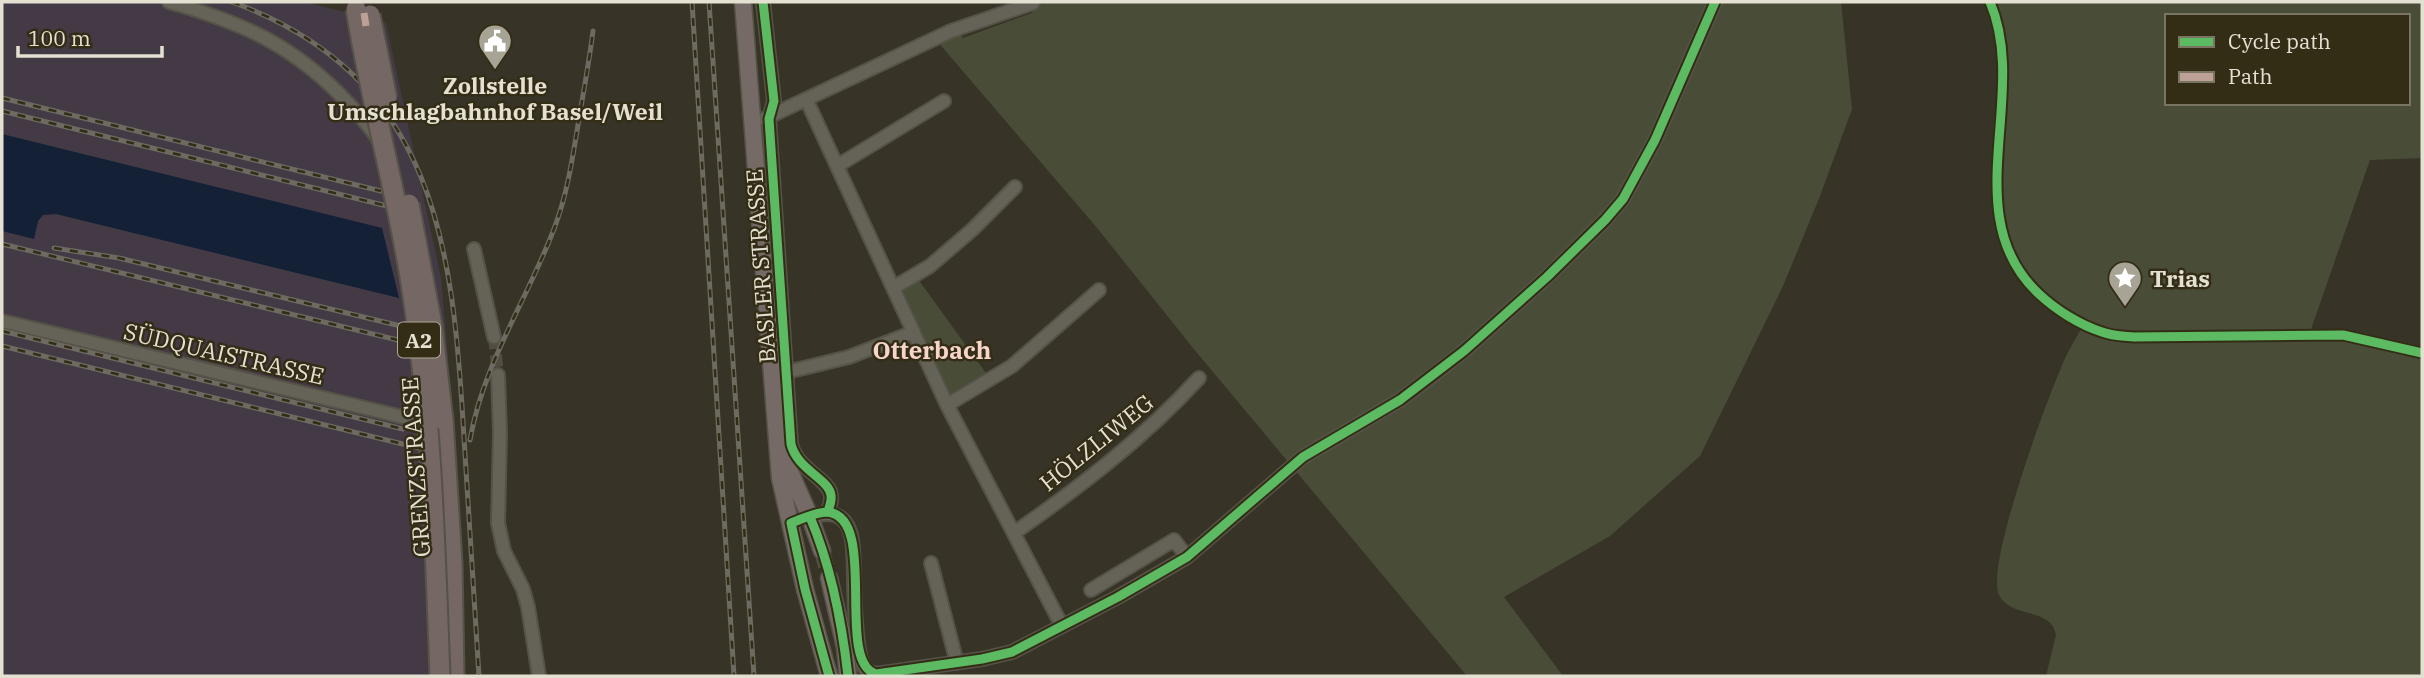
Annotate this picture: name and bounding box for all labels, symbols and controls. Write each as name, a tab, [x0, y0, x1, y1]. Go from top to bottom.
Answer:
scale bar	[18, 14, 161, 58]
legend	[2165, 14, 2410, 105]
public building icon: Zollstelle Umschlagbahnhof Basel/Weil	[476, 22, 514, 71]
text: 100 m	[28, 24, 91, 52]
text: Cycle path	[2228, 27, 2331, 55]
text: Path	[2228, 62, 2273, 90]
place label: Zollstelle Umschlagbahnhof Basel/Weil	[327, 70, 663, 126]
street label: BASLER STRASSE	[738, 168, 782, 364]
place icon: Trias	[2106, 259, 2144, 308]
place label: Trias	[2150, 263, 2210, 293]
street label: SÜDQUAISTRASSE	[121, 315, 327, 391]
road number: A2	[398, 322, 440, 358]
district label: Otterbach	[873, 334, 992, 366]
street label: GRENZSTRASSE	[394, 376, 436, 558]
street label: HÖLZLIWEG	[1033, 387, 1159, 497]

